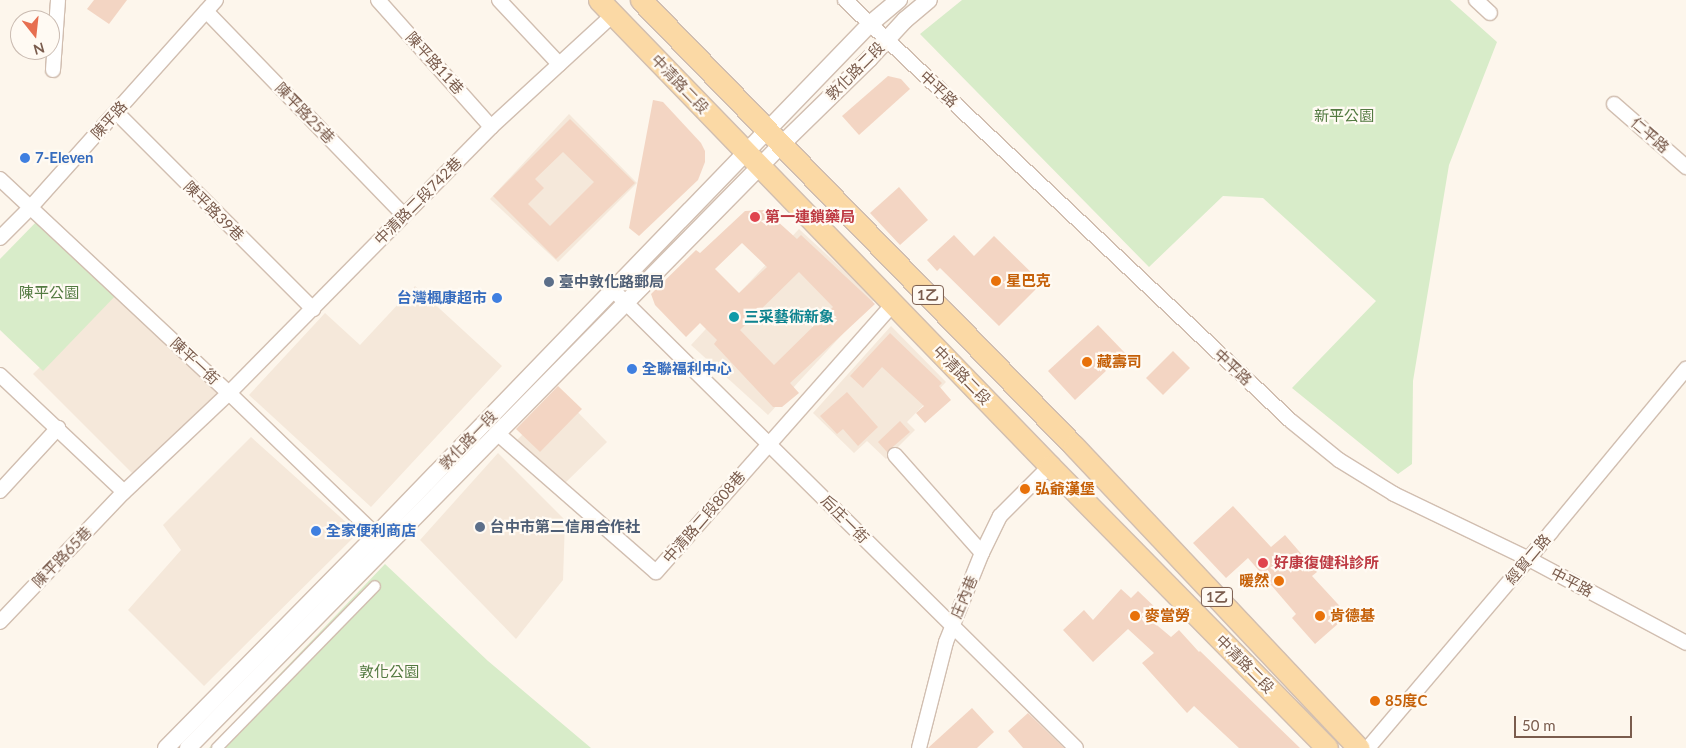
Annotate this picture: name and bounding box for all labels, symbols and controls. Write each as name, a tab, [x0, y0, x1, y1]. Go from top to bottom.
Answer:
north arrow	[10, 10, 60, 60]
street label: 陳平路11巷	[402, 28, 468, 98]
street label: 敦化路二段	[822, 38, 888, 104]
text: N	[31, 39, 47, 59]
street label: 中清路二段	[647, 51, 713, 117]
street label: 中平路	[916, 67, 962, 111]
street label: 陳平路25巷	[272, 79, 338, 147]
street label: 陳平路	[87, 97, 131, 143]
park label: 新平公園	[1314, 107, 1374, 125]
street label: 仁平路	[1627, 113, 1673, 157]
place label: 7-Eleven	[35, 149, 94, 167]
marker: 7-Eleven	[19, 152, 31, 164]
street label: 中清路二段742巷	[371, 154, 465, 248]
street label: 陳平路39巷	[180, 177, 248, 245]
place label: 第一連鎖藥局	[765, 208, 855, 226]
marker: 第一連鎖藥局	[749, 211, 761, 223]
place label: 星巴克	[1006, 272, 1051, 290]
place label: 臺中敦化路郵局	[559, 273, 664, 291]
marker: 星巴克	[990, 275, 1002, 287]
marker: 臺中敦化路郵局	[543, 276, 555, 288]
park label: 陳平公園	[19, 284, 79, 302]
road number: 1乙	[912, 284, 944, 306]
place label: 台灣楓康超市	[397, 289, 487, 307]
marker: 台灣楓康超市	[491, 292, 503, 304]
place label: 三采藝術新象	[744, 308, 834, 326]
marker: 三采藝術新象	[728, 311, 740, 323]
street label: 陳平一街	[167, 334, 223, 388]
street label: 中清路二段	[929, 342, 995, 408]
street label: 中平路	[1210, 345, 1256, 389]
place label: 藏壽司	[1097, 353, 1142, 371]
marker: 藏壽司	[1081, 356, 1093, 368]
place label: 全聯福利中心	[642, 360, 732, 378]
marker: 全聯福利中心	[626, 363, 638, 375]
street label: 敦化路一段	[435, 407, 501, 473]
street label: 中清路二段808巷	[659, 467, 749, 567]
place label: 弘爺漢堡	[1035, 480, 1095, 498]
marker: 弘爺漢堡	[1019, 483, 1031, 495]
street label: 后庄一街	[817, 491, 873, 547]
place label: 台中市第二信用合作社	[490, 518, 640, 536]
marker: 台中市第二信用合作社	[474, 521, 486, 533]
place label: 全家便利商店	[326, 522, 416, 540]
street label: 陳平路65巷	[29, 523, 95, 591]
marker: 全家便利商店	[310, 525, 322, 537]
street label: 經貿二路	[1502, 530, 1554, 588]
place label: 好康復健科診所	[1274, 554, 1379, 572]
marker: 好康復健科診所	[1256, 556, 1270, 570]
street label: 中平路	[1548, 563, 1596, 601]
place label: 暖然	[1239, 572, 1269, 590]
street label: 庄內巷	[947, 573, 981, 621]
marker: 暖然	[1273, 575, 1285, 587]
road number: 1乙	[1201, 586, 1233, 608]
place label: 麥當勞	[1145, 607, 1190, 625]
place label: 肯德基	[1330, 607, 1375, 625]
marker: 麥當勞	[1129, 610, 1141, 622]
marker: 肯德基	[1314, 610, 1326, 622]
street label: 中清路二段	[1212, 631, 1278, 697]
park label: 敦化公園	[359, 663, 419, 681]
place label: 85度C	[1385, 692, 1427, 710]
marker: 85度C	[1369, 695, 1381, 707]
scale bar	[1516, 706, 1634, 738]
text: 50 m	[1522, 716, 1556, 734]

